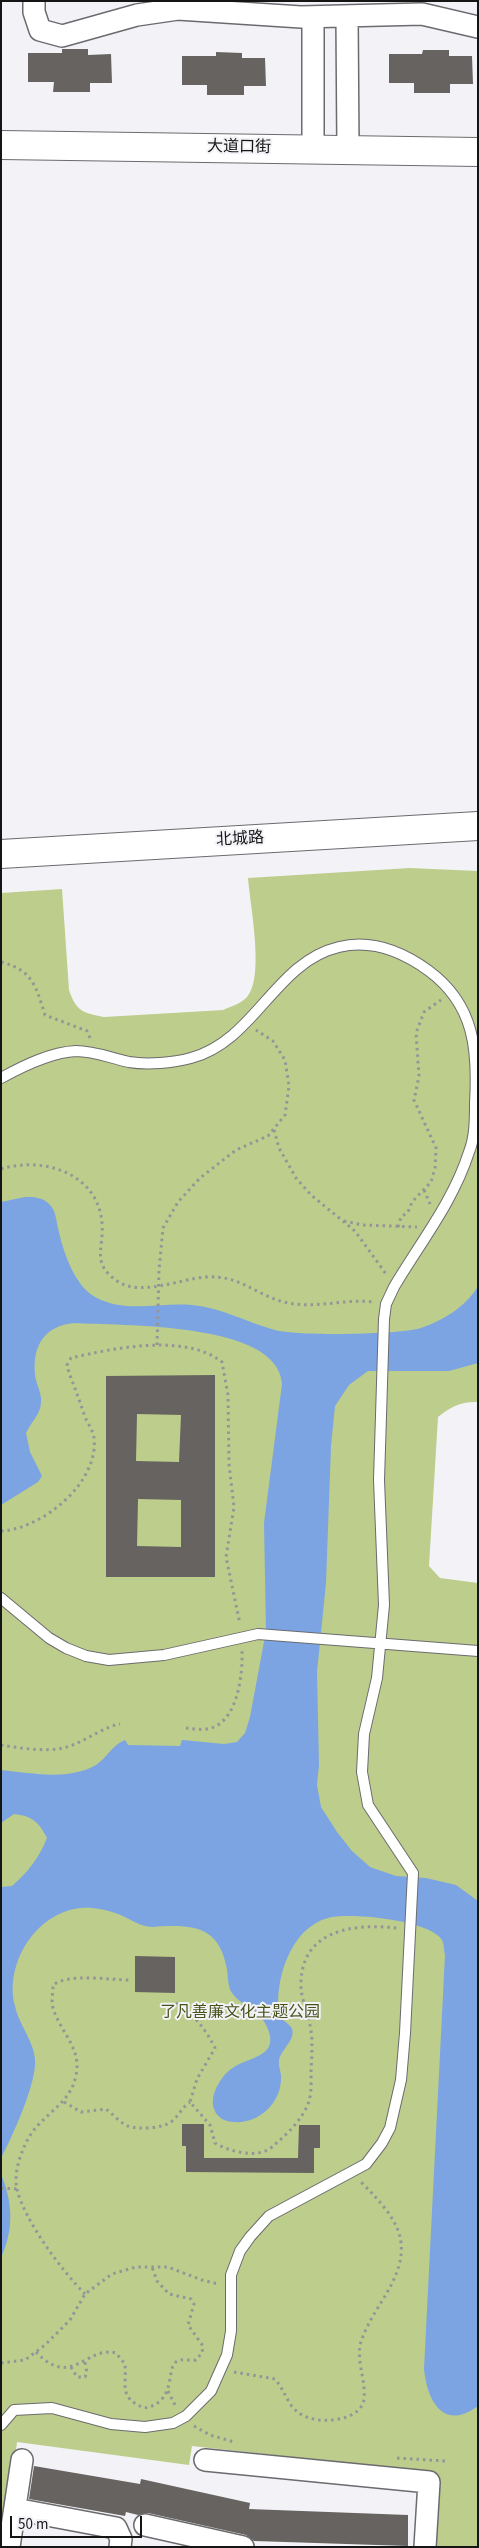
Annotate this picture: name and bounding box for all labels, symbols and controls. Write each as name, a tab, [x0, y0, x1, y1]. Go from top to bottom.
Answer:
street label: 大道口街	[207, 138, 271, 158]
street label: 北城路	[216, 829, 264, 851]
park label: 了凡善廉文化主题公园	[160, 2003, 320, 2023]
scale bar	[12, 2506, 145, 2538]
text: 50 m	[18, 2514, 48, 2535]

